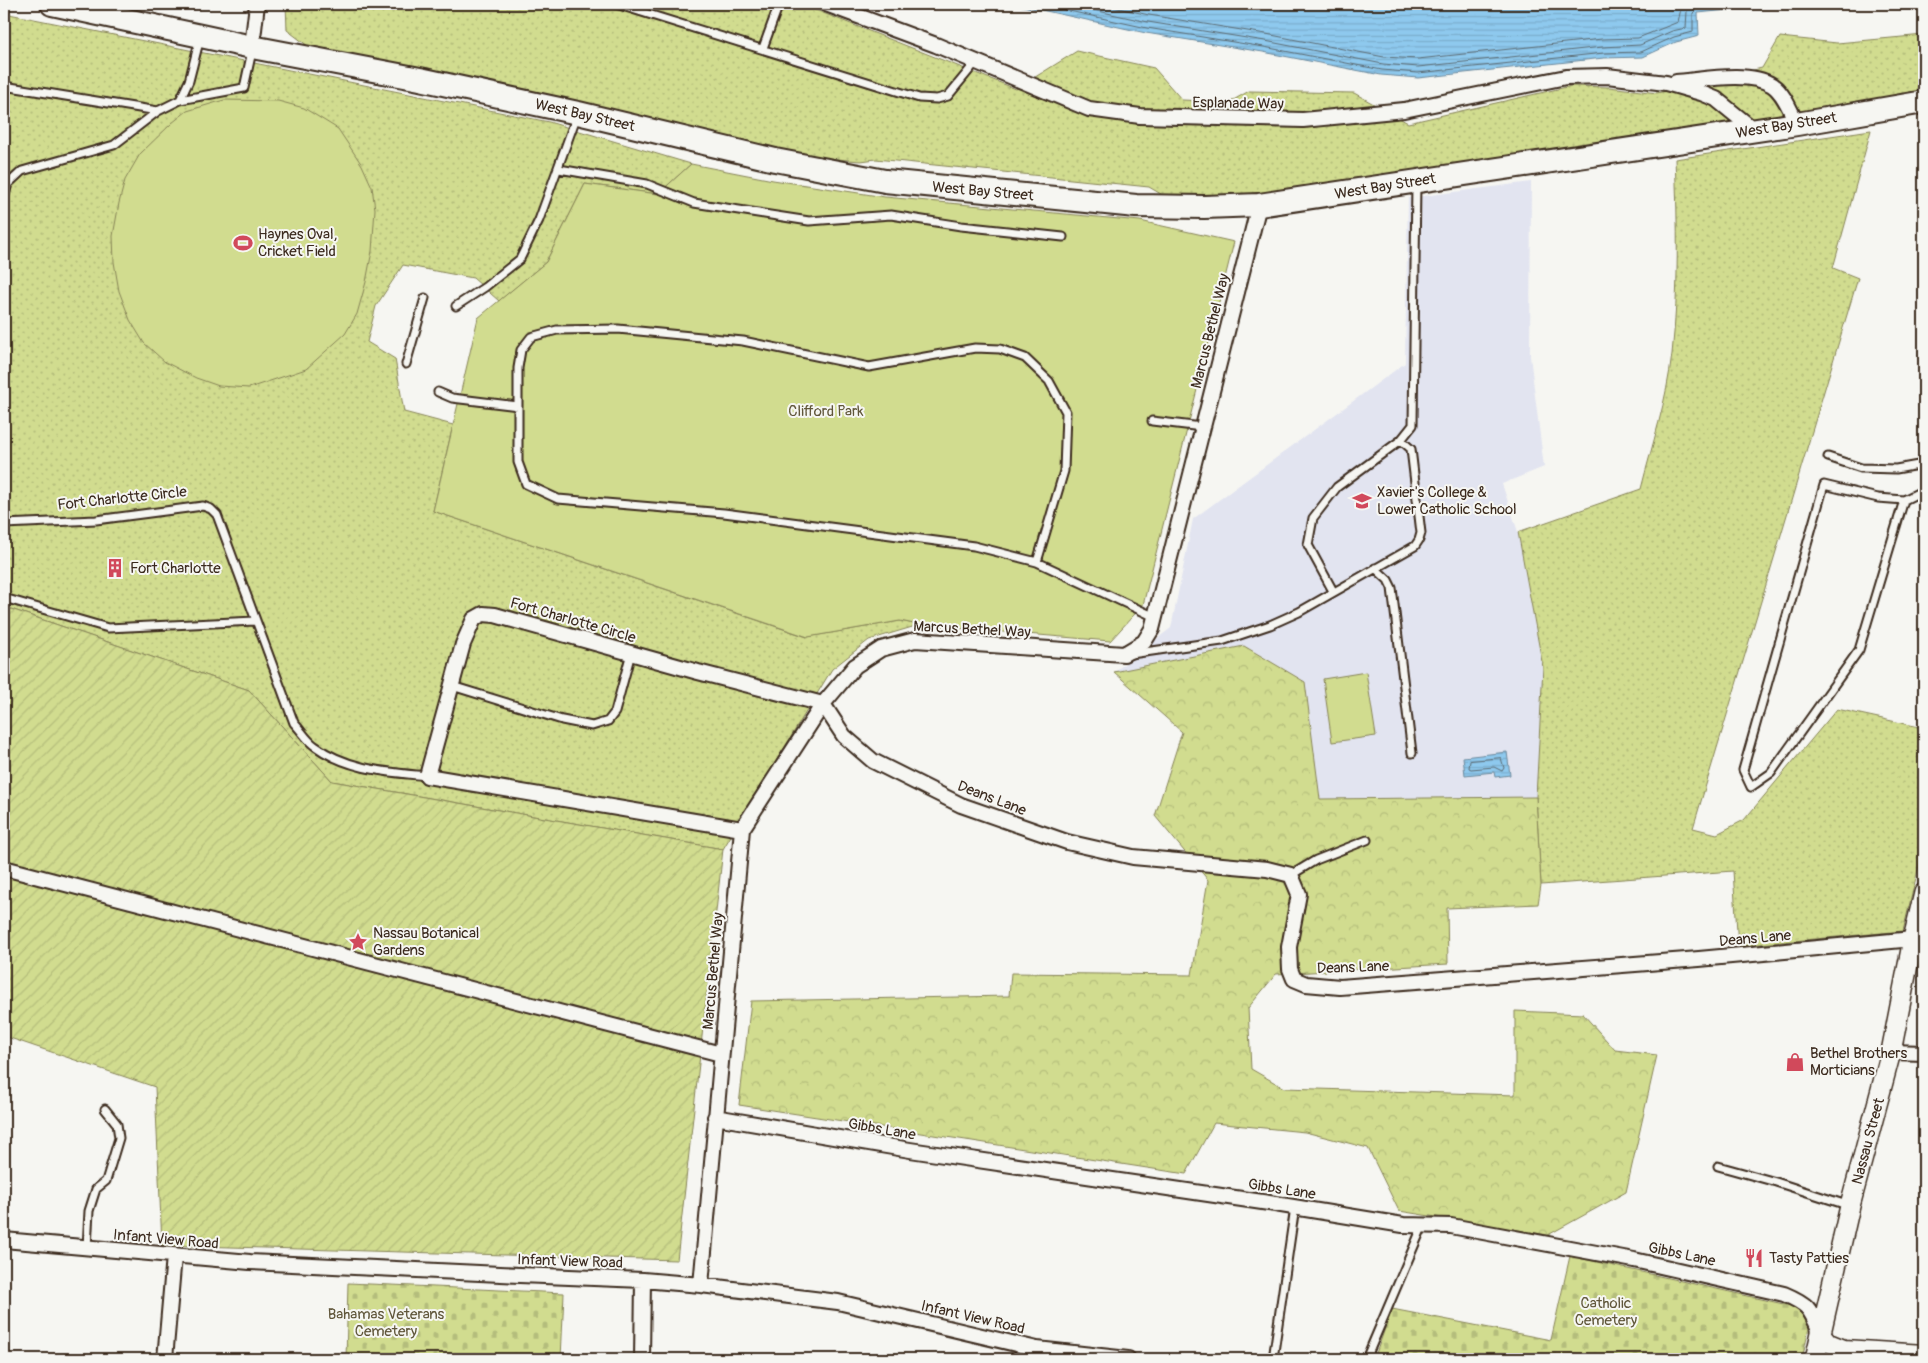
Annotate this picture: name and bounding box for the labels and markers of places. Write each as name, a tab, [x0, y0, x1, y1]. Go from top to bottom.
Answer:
place label: Haynes Oval, Cricket Field	[258, 225, 337, 261]
sports icon: Haynes Oval, Cricket Field	[232, 232, 254, 254]
place label: Xavier's College & Lower Catholic School	[1377, 483, 1517, 519]
school or university icon: Xavier's College & Lower Catholic School	[1351, 490, 1373, 512]
building icon: Fort Charlotte	[104, 557, 126, 579]
place label: Fort Charlotte	[130, 559, 221, 578]
place label: Nassau Botanical Gardens	[373, 924, 479, 960]
place icon: Nassau Botanical Gardens	[347, 931, 369, 953]
place label: Bethel Brothers Morticians	[1810, 1044, 1908, 1080]
shop icon: Bethel Brothers Morticians	[1784, 1051, 1806, 1073]
restaurant icon: Tasty Patties	[1743, 1247, 1765, 1269]
place label: Tasty Patties	[1769, 1249, 1849, 1268]

